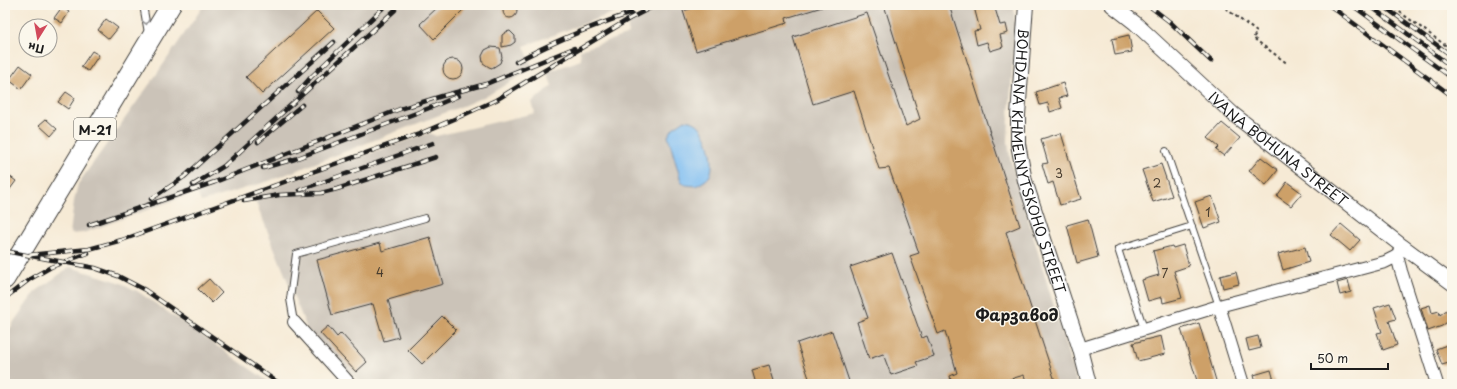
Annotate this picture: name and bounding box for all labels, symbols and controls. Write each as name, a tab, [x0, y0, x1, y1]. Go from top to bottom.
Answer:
north arrow	[18, 18, 58, 58]
one-way arrow	[142, 19, 150, 26]
street label: BOHDANA KHMELNYTSKOHO STREET	[1007, 28, 1072, 296]
text: Пн	[27, 38, 45, 58]
street label: IVANA BOHUNA STREET	[1204, 86, 1353, 211]
road number: М-21	[74, 118, 116, 140]
house number: 3	[1055, 164, 1063, 182]
house number: 2	[1153, 174, 1161, 192]
house number: 1	[1205, 203, 1211, 221]
house number: 4	[376, 263, 384, 281]
house number: 7	[1162, 264, 1169, 282]
district label: Фарзавод	[976, 302, 1059, 326]
scale bar	[1311, 345, 1388, 371]
text: 50 m	[1317, 349, 1348, 367]

